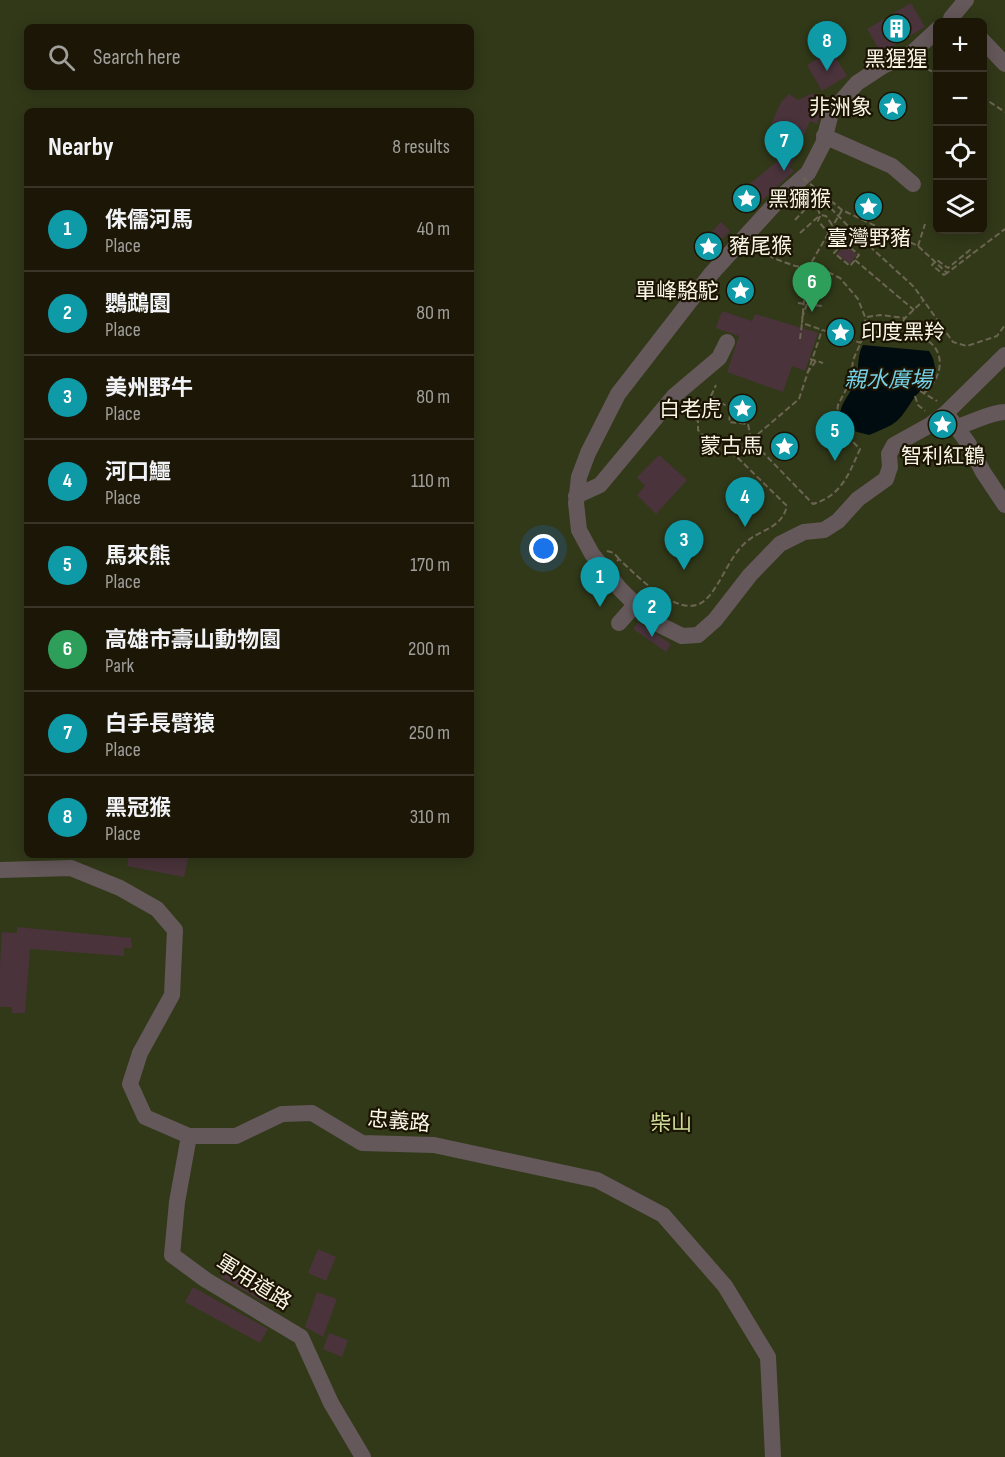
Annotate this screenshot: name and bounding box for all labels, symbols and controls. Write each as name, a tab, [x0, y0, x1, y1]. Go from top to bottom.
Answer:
building icon: 黑猩猩	[880, 12, 912, 44]
map controls	[933, 18, 987, 234]
button: +	[933, 18, 987, 72]
pin: 8	[808, 22, 846, 71]
search box	[24, 24, 474, 90]
icon: search	[45, 41, 78, 74]
text: Search here	[93, 44, 180, 71]
place label: 黑猩猩	[865, 47, 928, 72]
button: −	[933, 72, 987, 126]
place icon: 非洲象	[877, 91, 909, 123]
place label: 非洲象	[809, 95, 872, 120]
pin: 7	[764, 122, 804, 171]
button: locate	[933, 126, 987, 180]
text: Nearby	[48, 132, 114, 163]
text: 8 results	[392, 135, 450, 159]
button: layers	[933, 180, 987, 234]
place icon: 黑獼猴	[731, 183, 763, 215]
place label: 黑獼猴	[768, 187, 831, 212]
place icon: 臺灣野豬	[853, 191, 885, 223]
text: 侏儒河馬	[105, 207, 193, 234]
text: 1	[64, 217, 71, 241]
text: 40 m	[417, 217, 450, 241]
place label: 臺灣野豬	[827, 226, 911, 251]
place icon: 豬尾猴	[692, 230, 724, 262]
text: Place	[105, 234, 141, 258]
place label: 豬尾猴	[729, 234, 792, 259]
pin: 6	[792, 262, 832, 312]
place icon: 單峰駱駝	[724, 275, 756, 307]
place label: 單峰駱駝	[635, 279, 719, 304]
text: 鸚鵡園	[105, 291, 171, 318]
text: 2	[63, 301, 72, 325]
text: 80 m	[416, 301, 450, 325]
place icon: 印度黑羚	[824, 316, 856, 348]
text: Place	[105, 318, 141, 342]
place label: 印度黑羚	[861, 320, 945, 345]
water label: 親水廣場	[844, 367, 935, 394]
text: 美州野牛	[105, 375, 193, 402]
text: 3	[63, 385, 72, 409]
text: 80 m	[416, 385, 450, 409]
place icon: 白老虎	[727, 393, 759, 425]
place label: 白老虎	[659, 397, 722, 422]
text: Place	[105, 402, 141, 426]
place icon: 智利紅鶴	[927, 409, 959, 441]
pin: 5	[816, 412, 854, 461]
place icon: 蒙古馬	[768, 430, 800, 462]
place label: 蒙古馬	[700, 434, 763, 459]
place label: 智利紅鶴	[901, 444, 985, 469]
text: 河口鱷	[105, 459, 171, 486]
text: 4	[63, 469, 72, 493]
text: 110 m	[411, 469, 450, 493]
pin: 4	[726, 478, 764, 527]
text: Place	[105, 486, 141, 510]
pin: 3	[664, 520, 704, 570]
your location	[529, 534, 558, 563]
text: 馬來熊	[105, 543, 171, 570]
text: 5	[63, 553, 72, 577]
text: 170 m	[410, 553, 450, 577]
pin: 1	[580, 558, 620, 607]
text: Place	[105, 570, 141, 594]
pin: 2	[632, 588, 672, 637]
text: 高雄市壽山動物園	[105, 627, 281, 654]
text: 6	[63, 637, 72, 661]
text: 200 m	[408, 637, 450, 661]
text: Park	[105, 654, 134, 678]
text: 白手長臂猿	[105, 711, 215, 738]
text: 7	[63, 721, 72, 745]
text: 250 m	[409, 721, 450, 745]
text: Place	[105, 738, 141, 762]
text: 黑冠猴	[105, 795, 171, 822]
text: 8	[63, 805, 72, 829]
text: 310 m	[410, 805, 450, 829]
text: Place	[105, 822, 141, 846]
street label: 忠義路	[366, 1106, 431, 1137]
park label: 柴山	[650, 1111, 692, 1136]
street label: 軍用道路	[211, 1250, 296, 1315]

